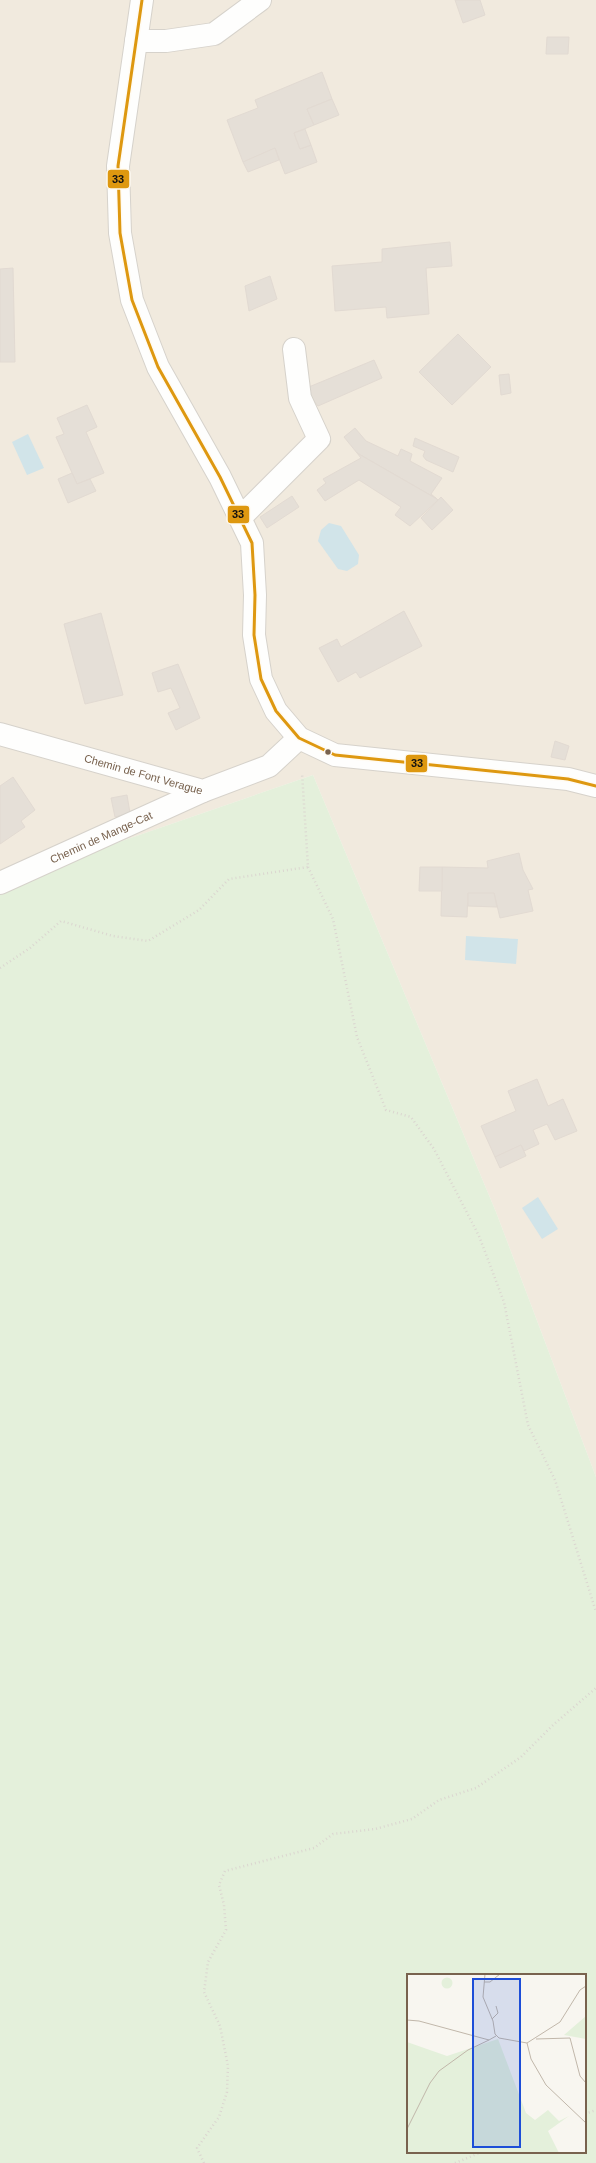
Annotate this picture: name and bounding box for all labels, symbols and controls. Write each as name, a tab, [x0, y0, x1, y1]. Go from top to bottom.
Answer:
line badge: 33	[107, 169, 130, 189]
text: 33	[112, 173, 124, 185]
line badge: 33	[227, 505, 250, 524]
text: 33	[232, 508, 244, 520]
unlabelled marker	[323, 747, 333, 757]
street label: Chemin de Font Verague	[83, 752, 204, 797]
line badge: 33	[405, 754, 428, 773]
text: 33	[411, 757, 423, 769]
street label: Chemin de Mange-Cat	[48, 809, 154, 866]
inset map	[407, 1974, 586, 2153]

